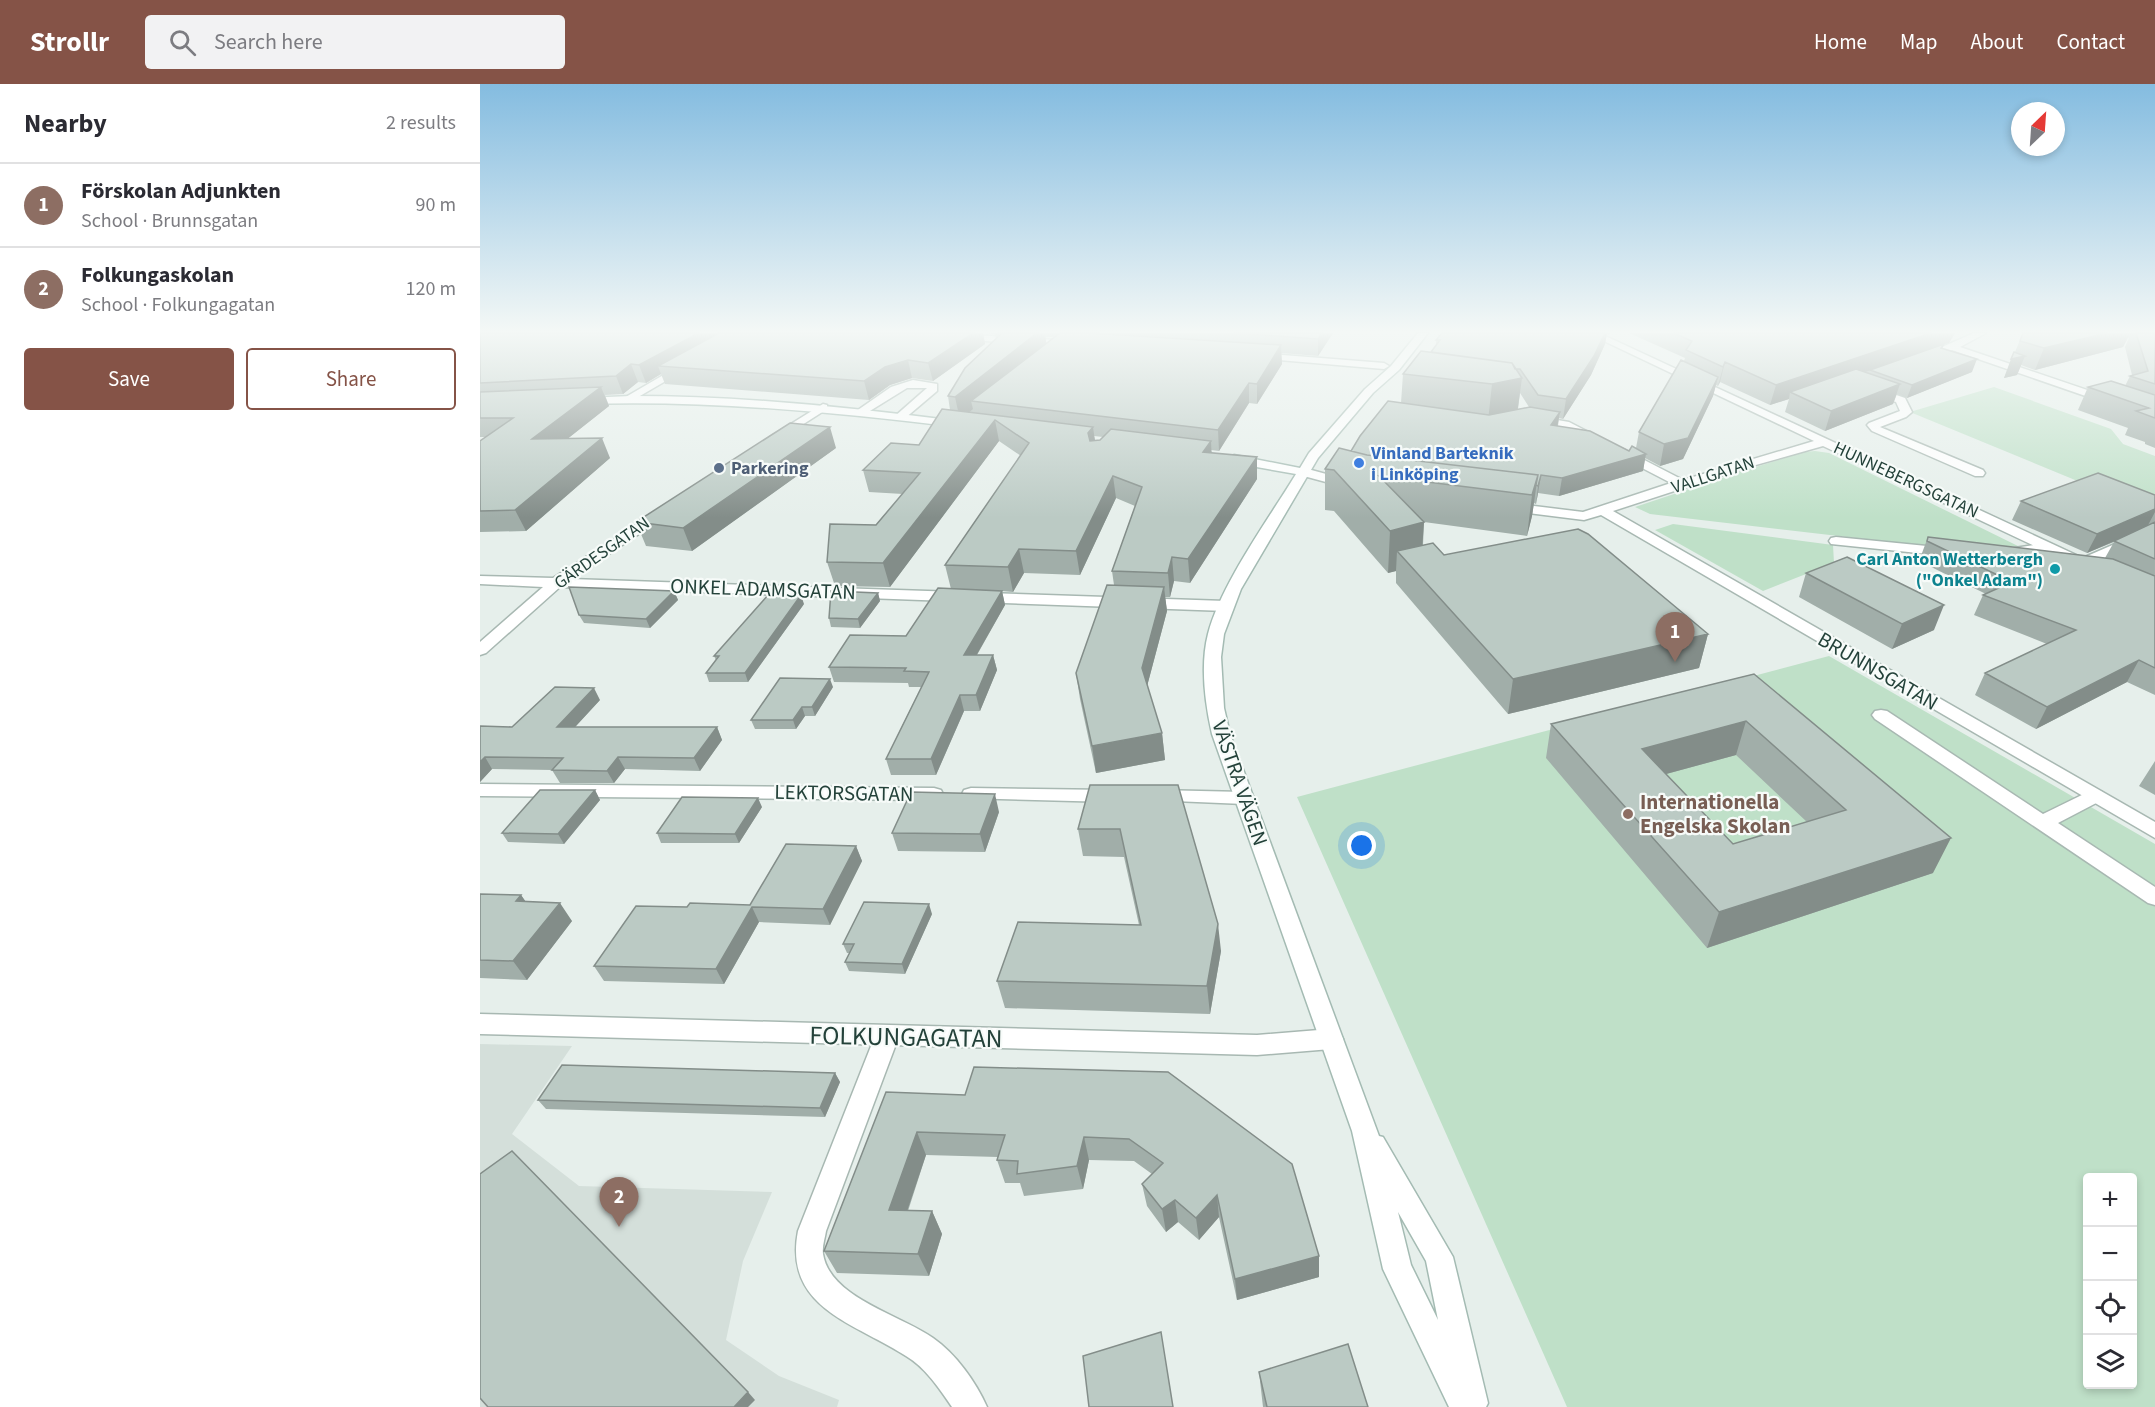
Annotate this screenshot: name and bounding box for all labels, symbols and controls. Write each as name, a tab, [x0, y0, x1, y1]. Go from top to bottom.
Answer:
search box	[145, 15, 565, 69]
text: Strollr	[30, 22, 109, 62]
icon: search	[166, 26, 199, 59]
text: Search here	[214, 26, 323, 58]
text: Home	[1814, 27, 1867, 57]
text: Map	[1900, 27, 1938, 57]
text: About	[1971, 27, 2023, 57]
text: Contact	[2056, 27, 2125, 57]
north arrow	[2011, 102, 2065, 156]
text: Nearby	[24, 105, 107, 142]
text: 2 results	[386, 109, 456, 137]
text: Förskolan Adjunkten	[81, 175, 281, 207]
text: 1	[38, 191, 49, 219]
text: 90 m	[416, 191, 456, 219]
text: School · Brunnsgatan	[81, 207, 258, 235]
text: Folkungaskolan	[81, 259, 234, 291]
text: 2	[38, 275, 49, 303]
text: 120 m	[406, 275, 456, 303]
text: School · Folkungagatan	[81, 291, 275, 319]
button: Save	[24, 348, 234, 410]
button: Share	[246, 348, 456, 410]
street label: HUNNEBERGSGATAN	[1829, 435, 1983, 525]
place label: Vinland Barteknik i Linköping	[1370, 441, 1514, 487]
street label: VALLGATAN	[1668, 450, 1758, 500]
place label: Parkering	[731, 456, 809, 481]
marker: Vinland Barteknik i Linköping	[1352, 456, 1366, 470]
marker: Parkering	[712, 461, 726, 475]
street label: GÄRDESGATAN	[549, 511, 655, 595]
place label: Carl Anton Wetterbergh ("Onkel Adam")	[1856, 547, 2043, 593]
marker: Carl Anton Wetterbergh ("Onkel Adam")	[2048, 562, 2062, 576]
street label: ONKEL ADAMSGATAN	[670, 571, 856, 607]
pin: 1	[1656, 612, 1694, 662]
street label: BRUNNSGATAN	[1812, 624, 1944, 718]
street label: VÄSTRA VÄGEN	[1205, 716, 1275, 850]
street label: LEKTORSGATAN	[774, 777, 914, 809]
place label: Internationella Engelska Skolan	[1640, 787, 1790, 841]
marker: Internationella Engelska Skolan	[1621, 807, 1635, 821]
your location	[1347, 831, 1376, 860]
street label: FOLKUNGAGATAN	[809, 1017, 1003, 1057]
map controls	[2083, 1173, 2137, 1389]
button: +	[2083, 1173, 2137, 1227]
pin: 2	[600, 1178, 638, 1227]
button: −	[2083, 1227, 2137, 1281]
button: locate	[2083, 1281, 2137, 1335]
button: layers	[2083, 1335, 2137, 1389]

